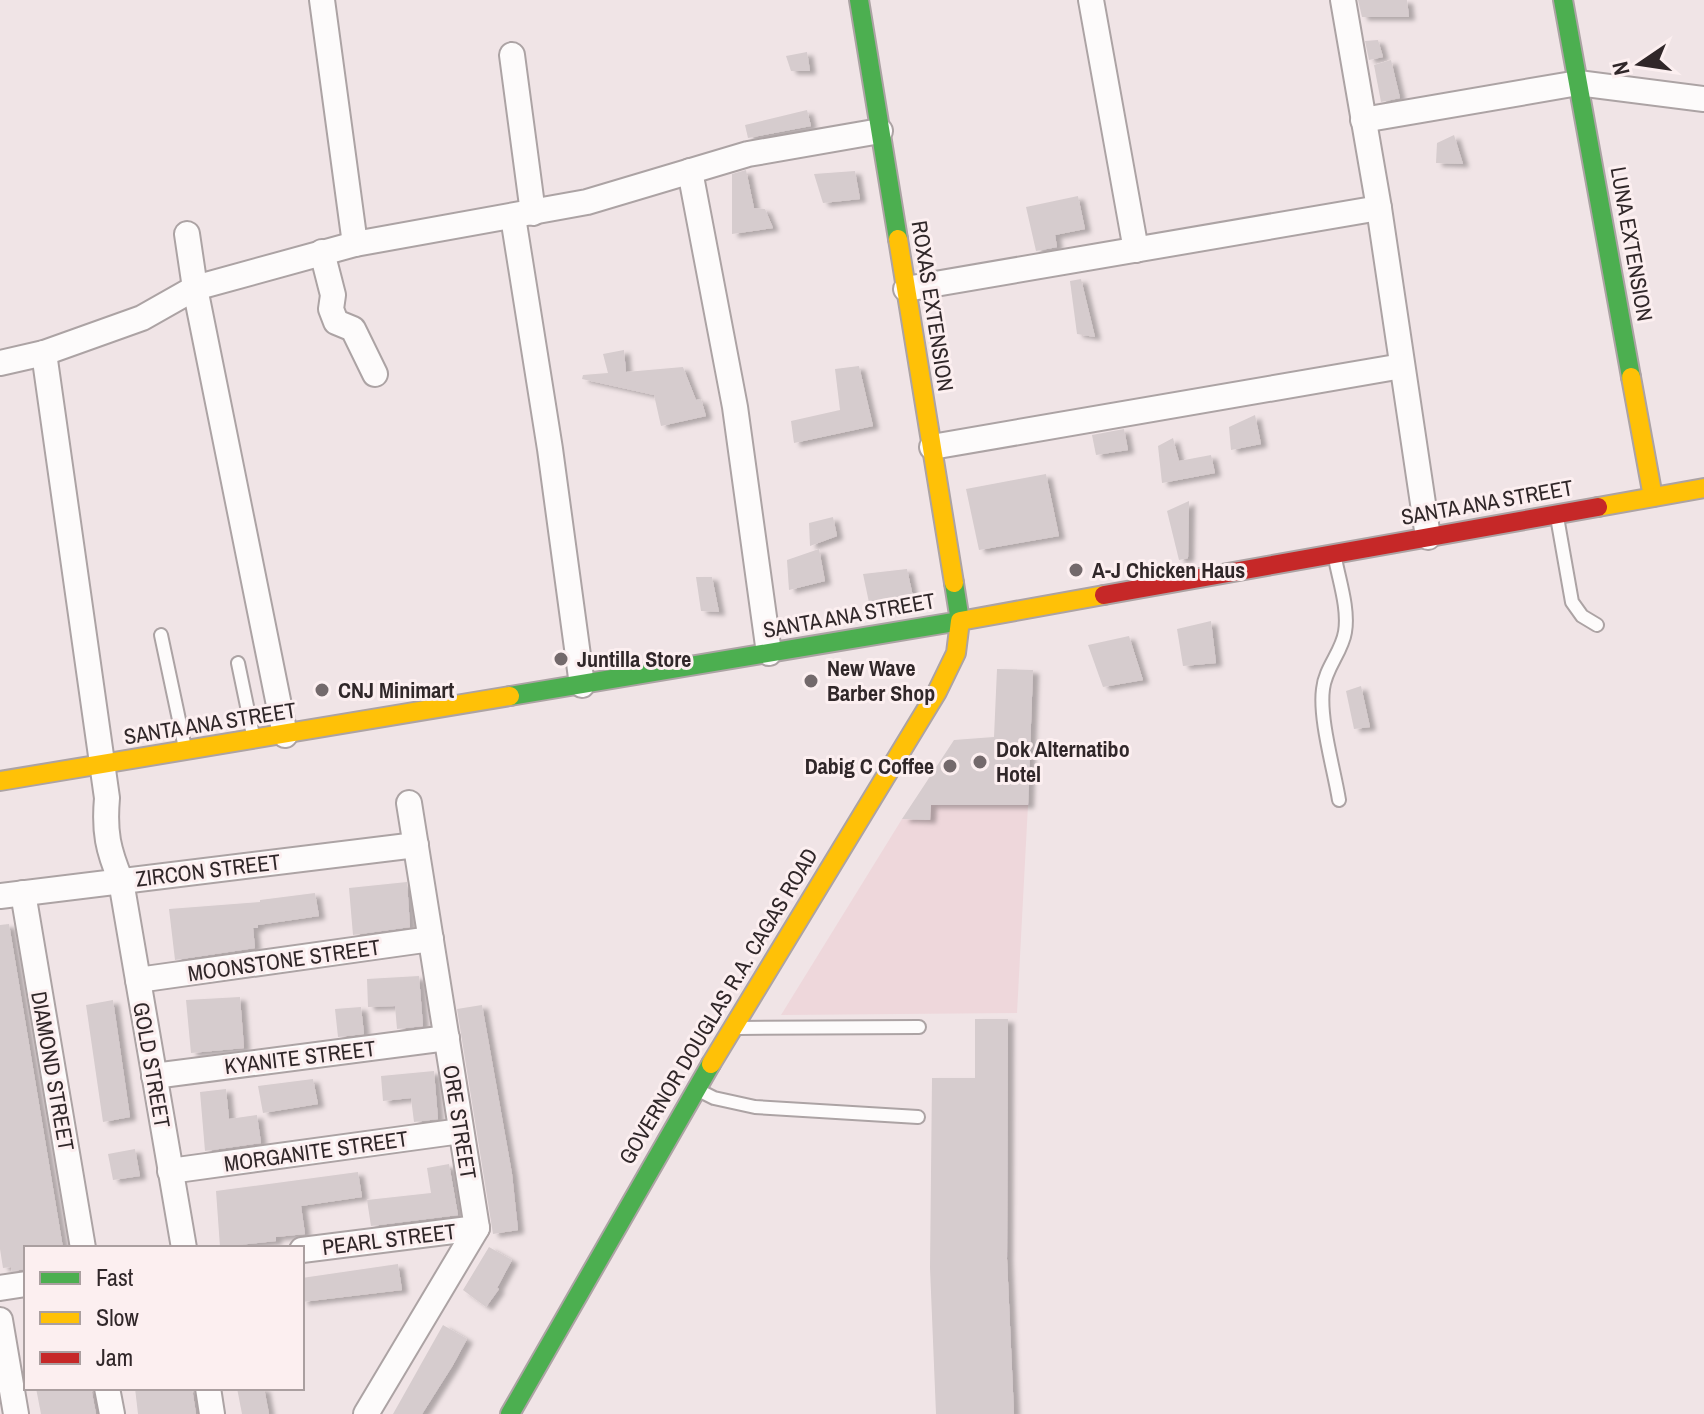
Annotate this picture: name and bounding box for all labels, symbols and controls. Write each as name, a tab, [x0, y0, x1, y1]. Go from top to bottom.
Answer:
north arrow	[1600, 24, 1680, 104]
text: N	[1604, 59, 1637, 78]
street label: LUNA EXTENSION	[1604, 164, 1660, 324]
street label: ROXAS EXTENSION	[905, 218, 961, 394]
street label: SANTA ANA STREET	[1399, 472, 1575, 532]
place label: A-J Chicken Haus	[1092, 555, 1245, 585]
marker: A-J Chicken Haus	[1067, 561, 1085, 579]
street label: SANTA ANA STREET	[761, 585, 937, 645]
place label: Juntilla Store	[577, 644, 691, 674]
marker: Juntilla Store	[552, 650, 570, 668]
place label: New Wave Barber Shop	[827, 653, 935, 708]
marker: New Wave Barber Shop	[802, 672, 820, 690]
place label: CNJ Minimart	[338, 675, 454, 705]
marker: CNJ Minimart	[313, 681, 331, 699]
street label: SANTA ANA STREET	[122, 695, 298, 751]
place label: Dok Alternatibo Hotel	[996, 734, 1130, 789]
place label: Dabig C Coffee	[805, 751, 934, 781]
marker: Dok Alternatibo Hotel	[971, 753, 989, 771]
marker: Dabig C Coffee	[941, 757, 959, 775]
street label: GOVERNOR DOUGLAS R.A. CAGAS ROAD	[611, 842, 825, 1170]
street label: ZIRCON STREET	[134, 846, 282, 894]
street label: MOONSTONE STREET	[186, 932, 382, 988]
street label: DIAMOND STREET	[24, 989, 82, 1153]
street label: GOLD STREET	[126, 1000, 178, 1130]
street label: KYANITE STREET	[223, 1033, 377, 1081]
street label: ORE STREET	[436, 1063, 484, 1181]
street label: MORGANITE STREET	[222, 1123, 410, 1179]
street label: PEARL STREET	[320, 1216, 458, 1262]
legend	[24, 1246, 304, 1390]
text: Fast	[96, 1261, 134, 1293]
text: Slow	[96, 1301, 139, 1333]
text: Jam	[96, 1341, 133, 1373]

